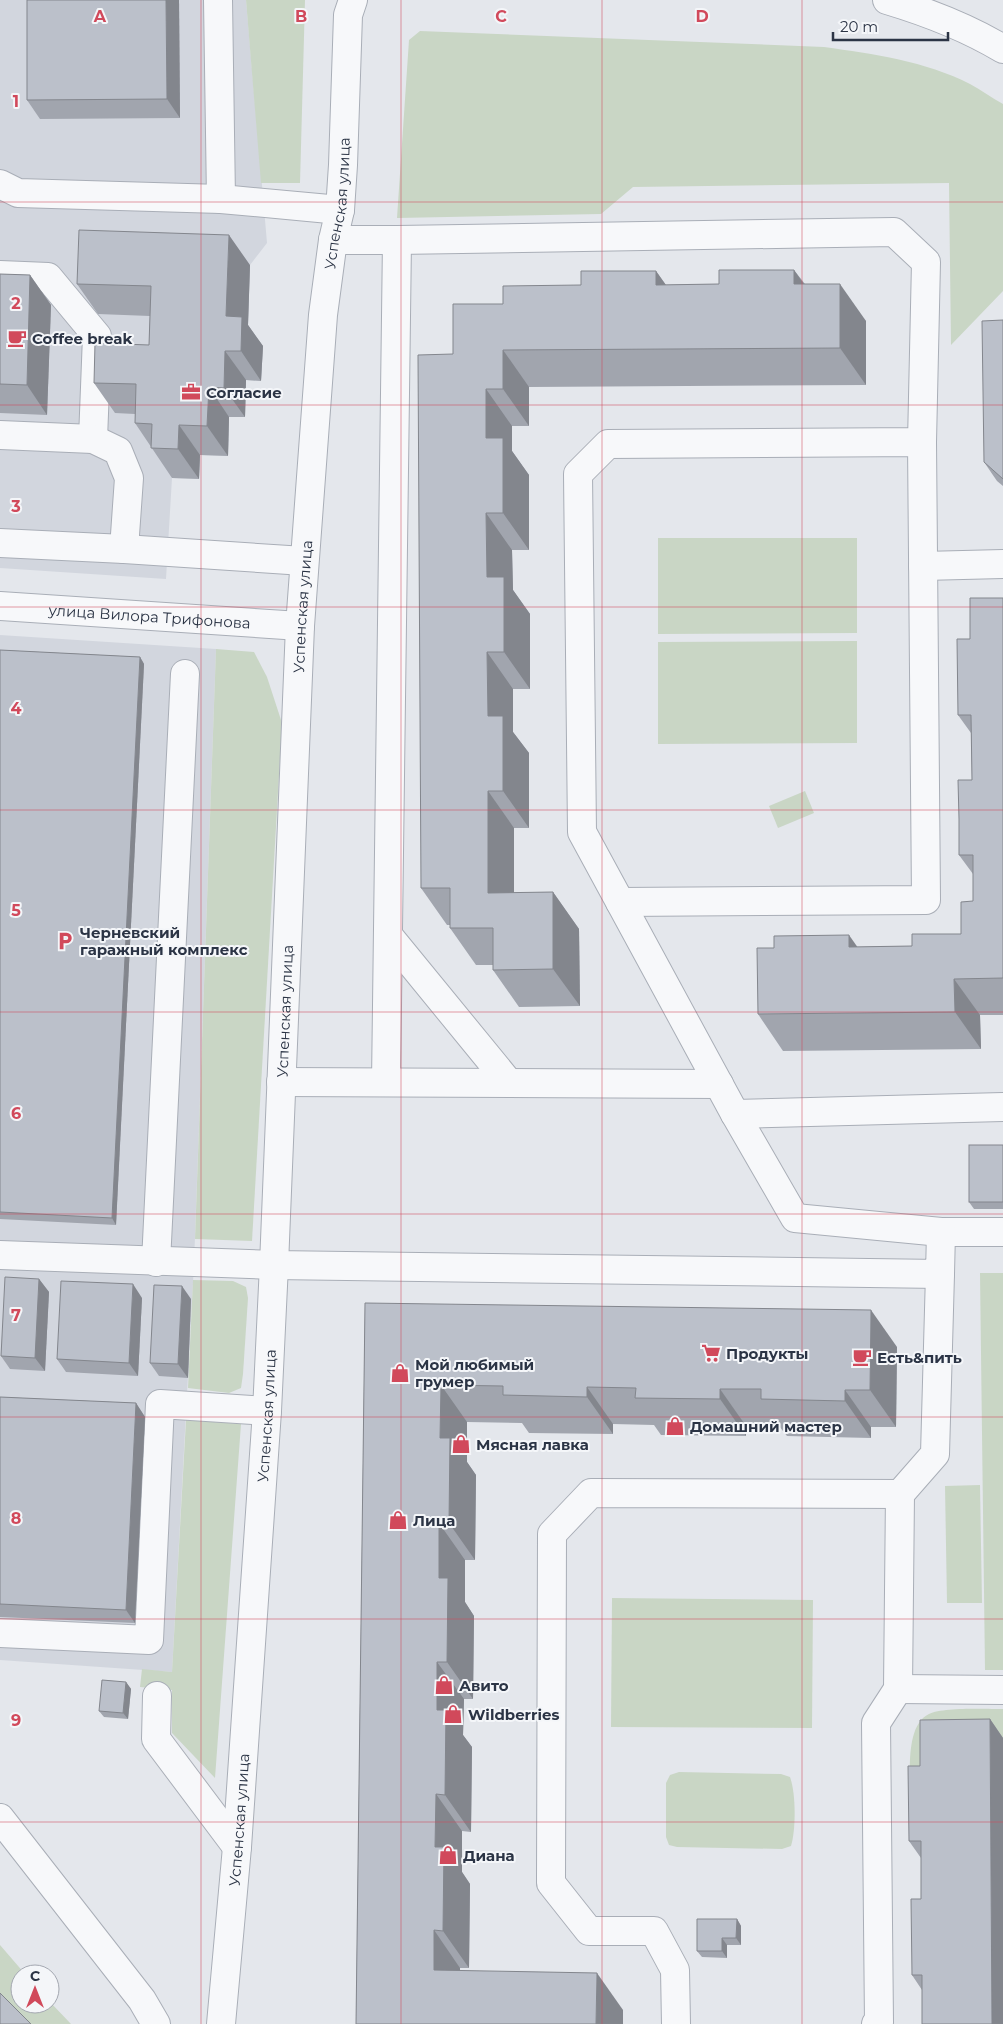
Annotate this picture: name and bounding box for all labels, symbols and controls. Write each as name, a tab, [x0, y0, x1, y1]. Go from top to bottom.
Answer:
text: A	[93, 7, 107, 26]
text: B	[295, 7, 307, 26]
text: C	[495, 7, 507, 26]
text: D	[695, 7, 709, 26]
scale bar	[833, 10, 948, 42]
text: 20 m	[840, 17, 878, 36]
text: 1	[13, 92, 19, 111]
street label: Успенская улица	[320, 137, 353, 270]
text: 2	[11, 294, 21, 313]
cafe icon: Coffee break	[6, 327, 28, 349]
place label: Coffee break	[32, 329, 132, 348]
office icon: Согласие	[180, 381, 202, 403]
place label: Согласие	[206, 383, 282, 402]
text: 3	[10, 497, 21, 516]
street label: Успенская улица	[289, 539, 316, 673]
street label: улица Вилора Трифонова	[47, 600, 251, 632]
text: 4	[10, 699, 22, 718]
text: 5	[11, 901, 21, 920]
place label: Черневский гаражный комплекс	[80, 923, 248, 959]
parking icon: Черневский гаражный комплекс	[54, 930, 76, 952]
street label: Успенская улица	[272, 944, 297, 1078]
text: 6	[11, 1104, 21, 1123]
text: 7	[11, 1306, 21, 1325]
supermarket icon: Продукты	[700, 1342, 722, 1364]
place label: Продукты	[726, 1344, 808, 1363]
cafe icon: Есть&пить	[851, 1346, 873, 1368]
place label: Есть&пить	[877, 1348, 962, 1367]
street label: Успенская улица	[253, 1349, 279, 1483]
place label: Мой любимый грумер	[415, 1355, 534, 1391]
shop icon: Мой любимый грумер	[389, 1362, 411, 1384]
shop icon: Домашний мастер	[664, 1415, 686, 1437]
place label: Домашний мастер	[690, 1417, 842, 1436]
shop icon: Мясная лавка	[450, 1433, 472, 1455]
place label: Мясная лавка	[476, 1435, 589, 1454]
text: 8	[11, 1509, 21, 1528]
shop icon: Лица	[387, 1509, 409, 1531]
place label: Лица	[413, 1511, 455, 1530]
shop icon: Авито	[433, 1674, 455, 1696]
place label: Авито	[459, 1676, 509, 1695]
shop icon: Wildberries	[442, 1703, 464, 1725]
place label: Wildberries	[468, 1705, 559, 1724]
text: 9	[11, 1711, 21, 1730]
street label: Успенская улица	[224, 1753, 253, 1887]
shop icon: Диана	[437, 1844, 459, 1866]
place label: Диана	[463, 1846, 515, 1865]
north arrow	[10, 1964, 60, 2014]
text: С	[30, 1967, 40, 1985]

